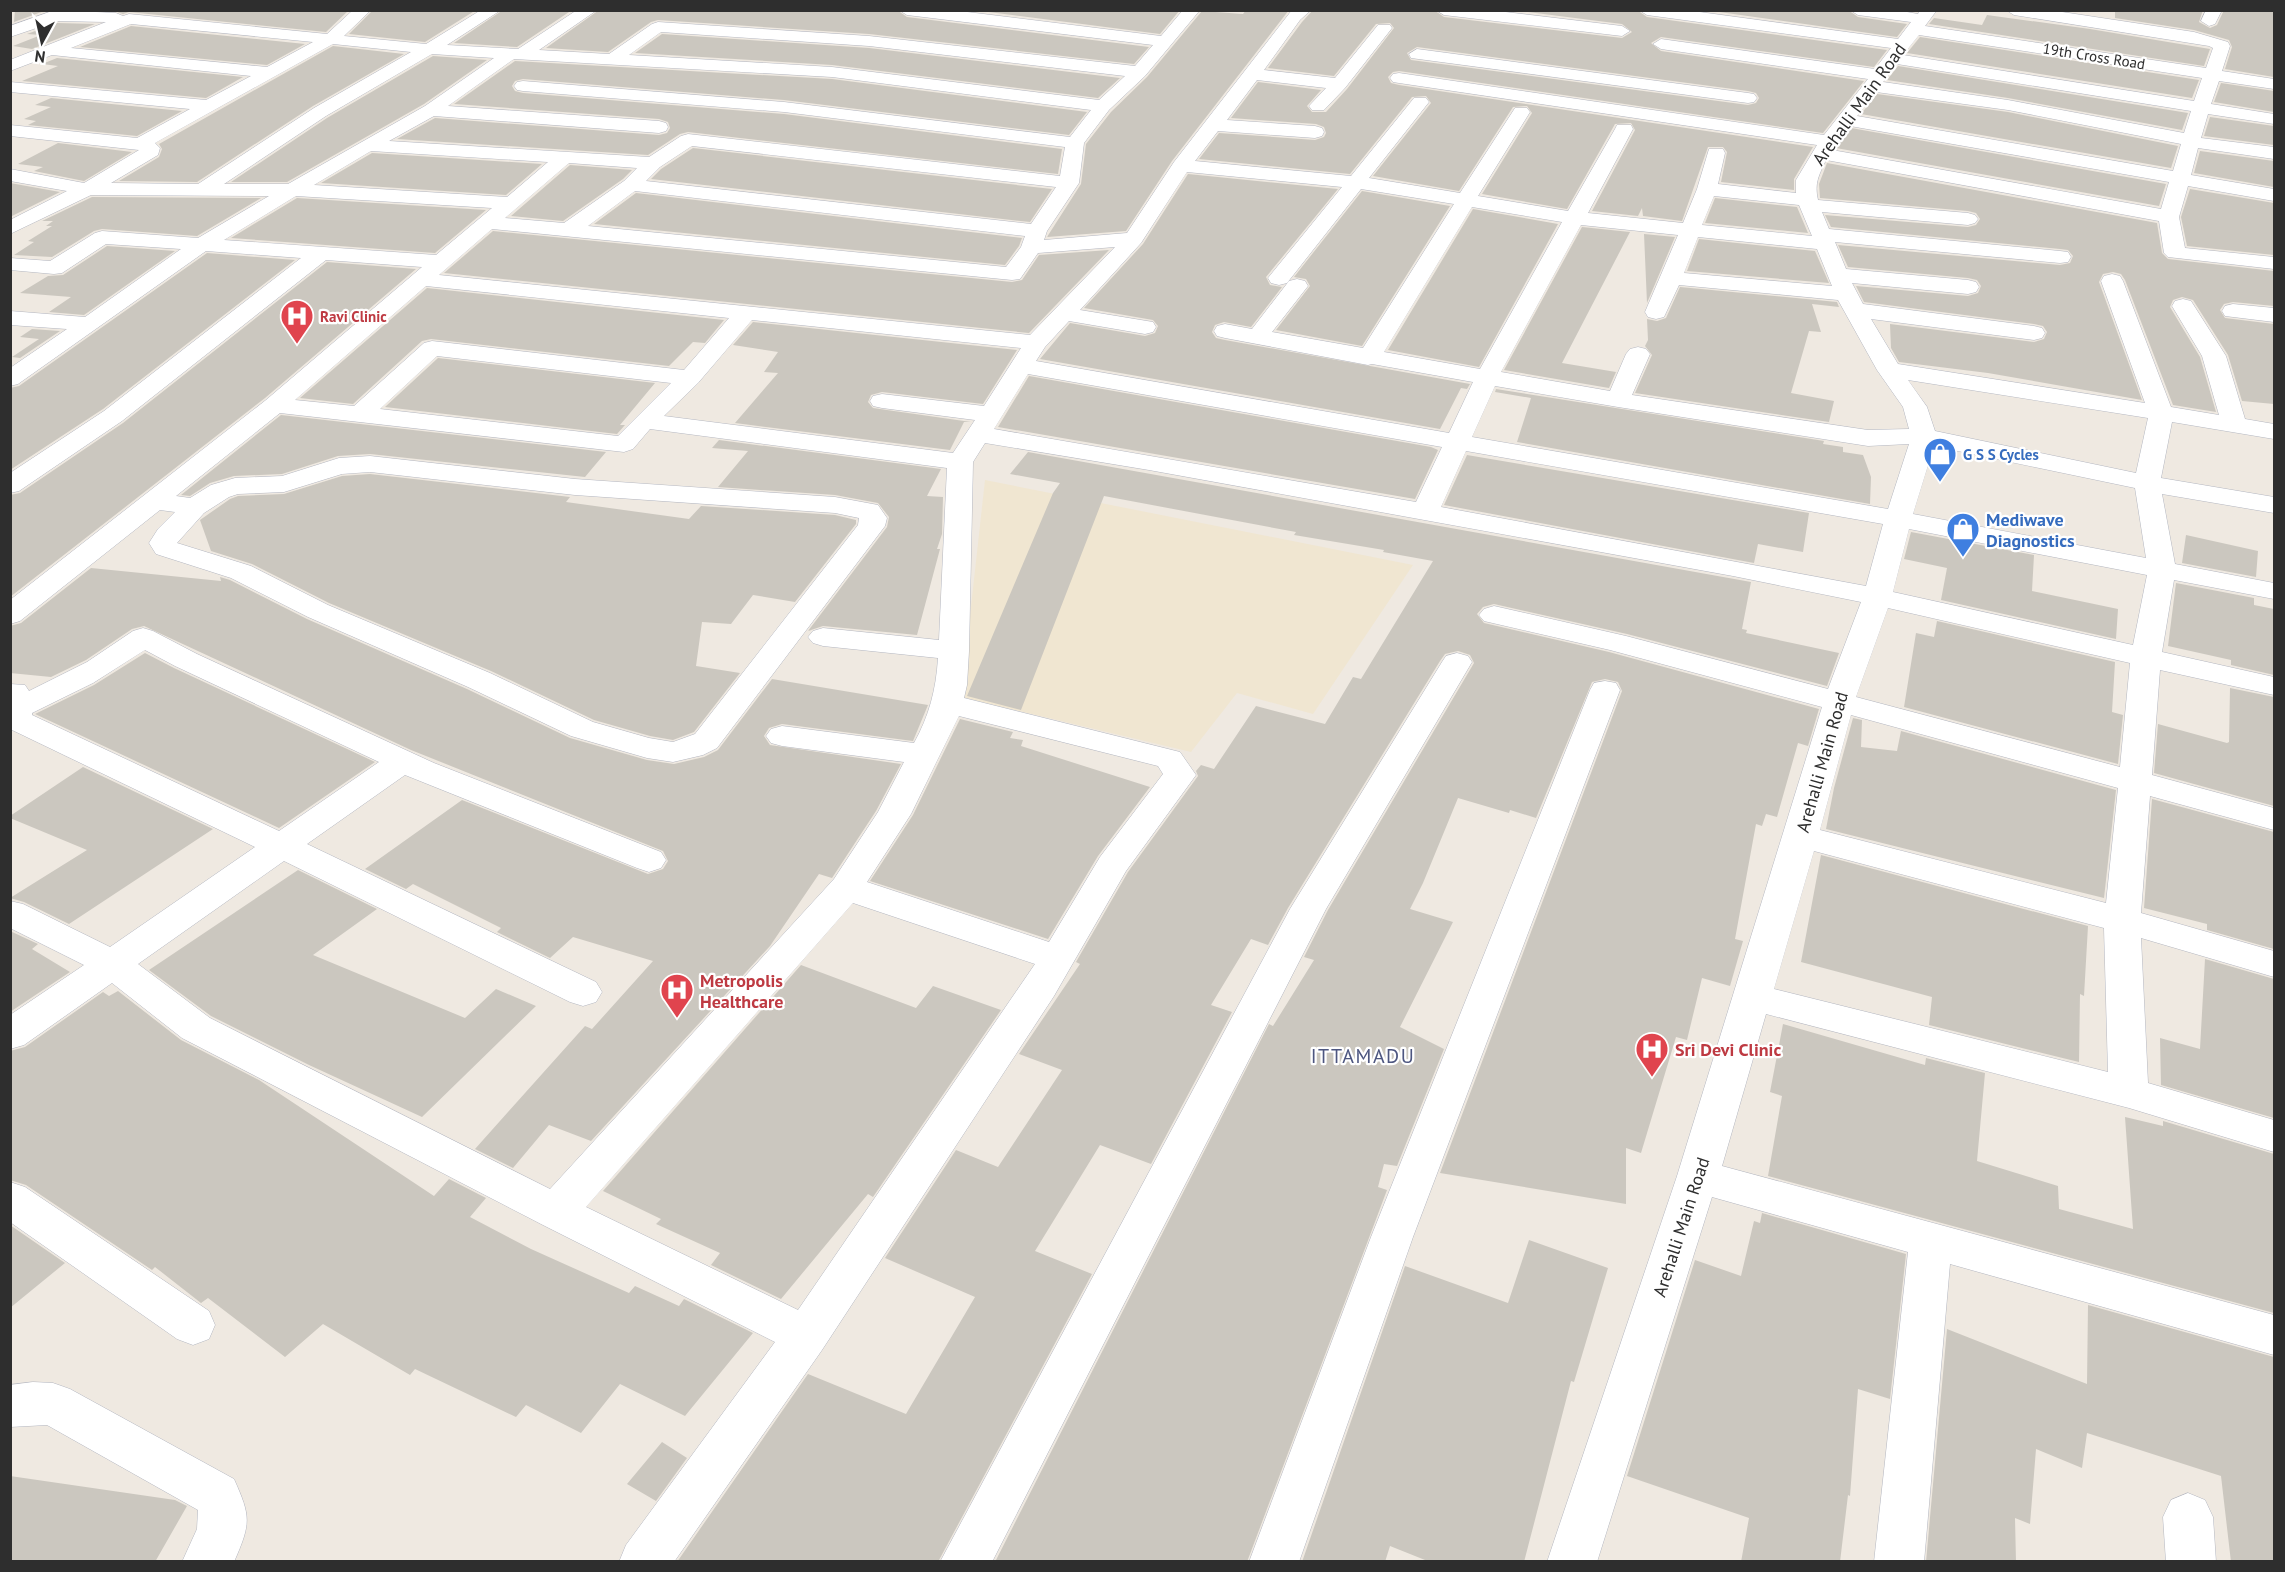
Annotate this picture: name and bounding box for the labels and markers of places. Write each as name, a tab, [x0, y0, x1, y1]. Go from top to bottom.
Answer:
hospital icon: Ravi Clinic	[279, 298, 315, 345]
place label: Ravi Clinic	[320, 307, 387, 326]
shop icon: G S S Cycles	[1922, 436, 1958, 483]
place label: G S S Cycles	[1963, 445, 2039, 464]
place label: Mediwave Diagnostics	[1986, 508, 2075, 552]
shop icon: Mediwave Diagnostics	[1945, 511, 1981, 558]
place label: Metropolis Healthcare	[700, 969, 783, 1013]
hospital icon: Metropolis Healthcare	[659, 972, 695, 1019]
hospital icon: Sri Devi Clinic	[1634, 1031, 1670, 1078]
place label: Sri Devi Clinic	[1675, 1038, 1781, 1061]

